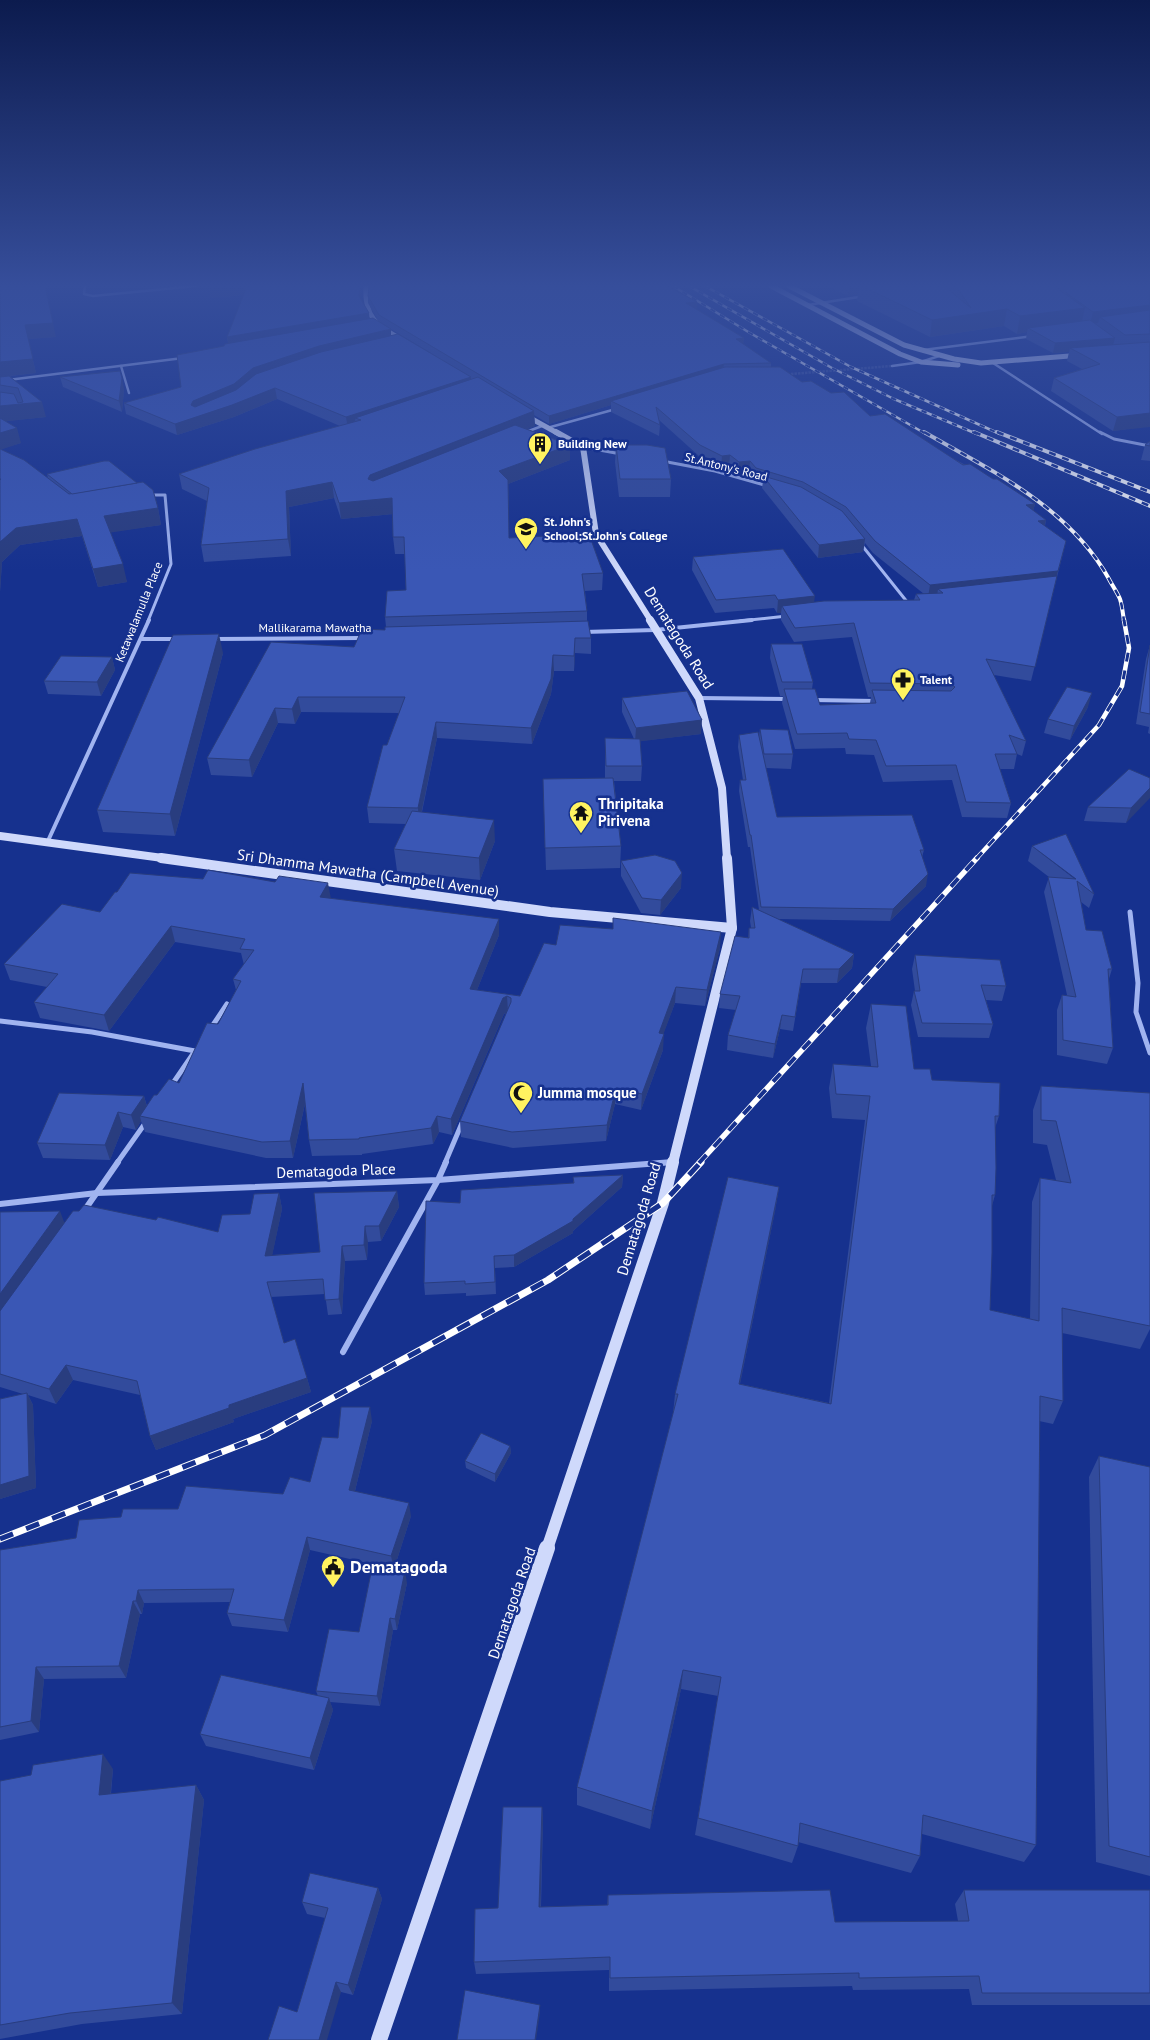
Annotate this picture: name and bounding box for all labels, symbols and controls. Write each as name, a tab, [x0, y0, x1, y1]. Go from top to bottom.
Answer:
building icon: Building New	[527, 431, 553, 465]
place label: Building New	[558, 436, 627, 451]
street label: St.Antony's Road	[683, 449, 769, 484]
place label: St. John's School;St.John's College	[544, 514, 667, 543]
school or university icon: St. John's School;St.John's College	[513, 516, 539, 550]
street label: Ketawalamulla Place	[112, 559, 166, 664]
street label: Dematagoda Road	[640, 583, 718, 692]
street label: Mallikarama Mawatha	[258, 620, 372, 635]
pharmacy icon: Talent	[890, 667, 916, 701]
place label: Talent	[920, 672, 953, 687]
place label: Thripitaka Pirivena	[598, 794, 664, 830]
temple icon: Thripitaka Pirivena	[568, 800, 594, 834]
street label: Sri Dhamma Mawatha (Campbell Avenue)	[236, 845, 500, 900]
mosque icon: Jumma mosque	[508, 1080, 534, 1114]
place label: Jumma mosque	[537, 1083, 637, 1102]
street label: Dematagoda Place	[276, 1159, 396, 1182]
street label: Dematagoda Road	[612, 1160, 665, 1278]
street label: Dematagoda Road	[484, 1544, 540, 1661]
public building icon: Dematagoda	[320, 1554, 346, 1588]
place label: Dematagoda	[350, 1555, 447, 1578]

